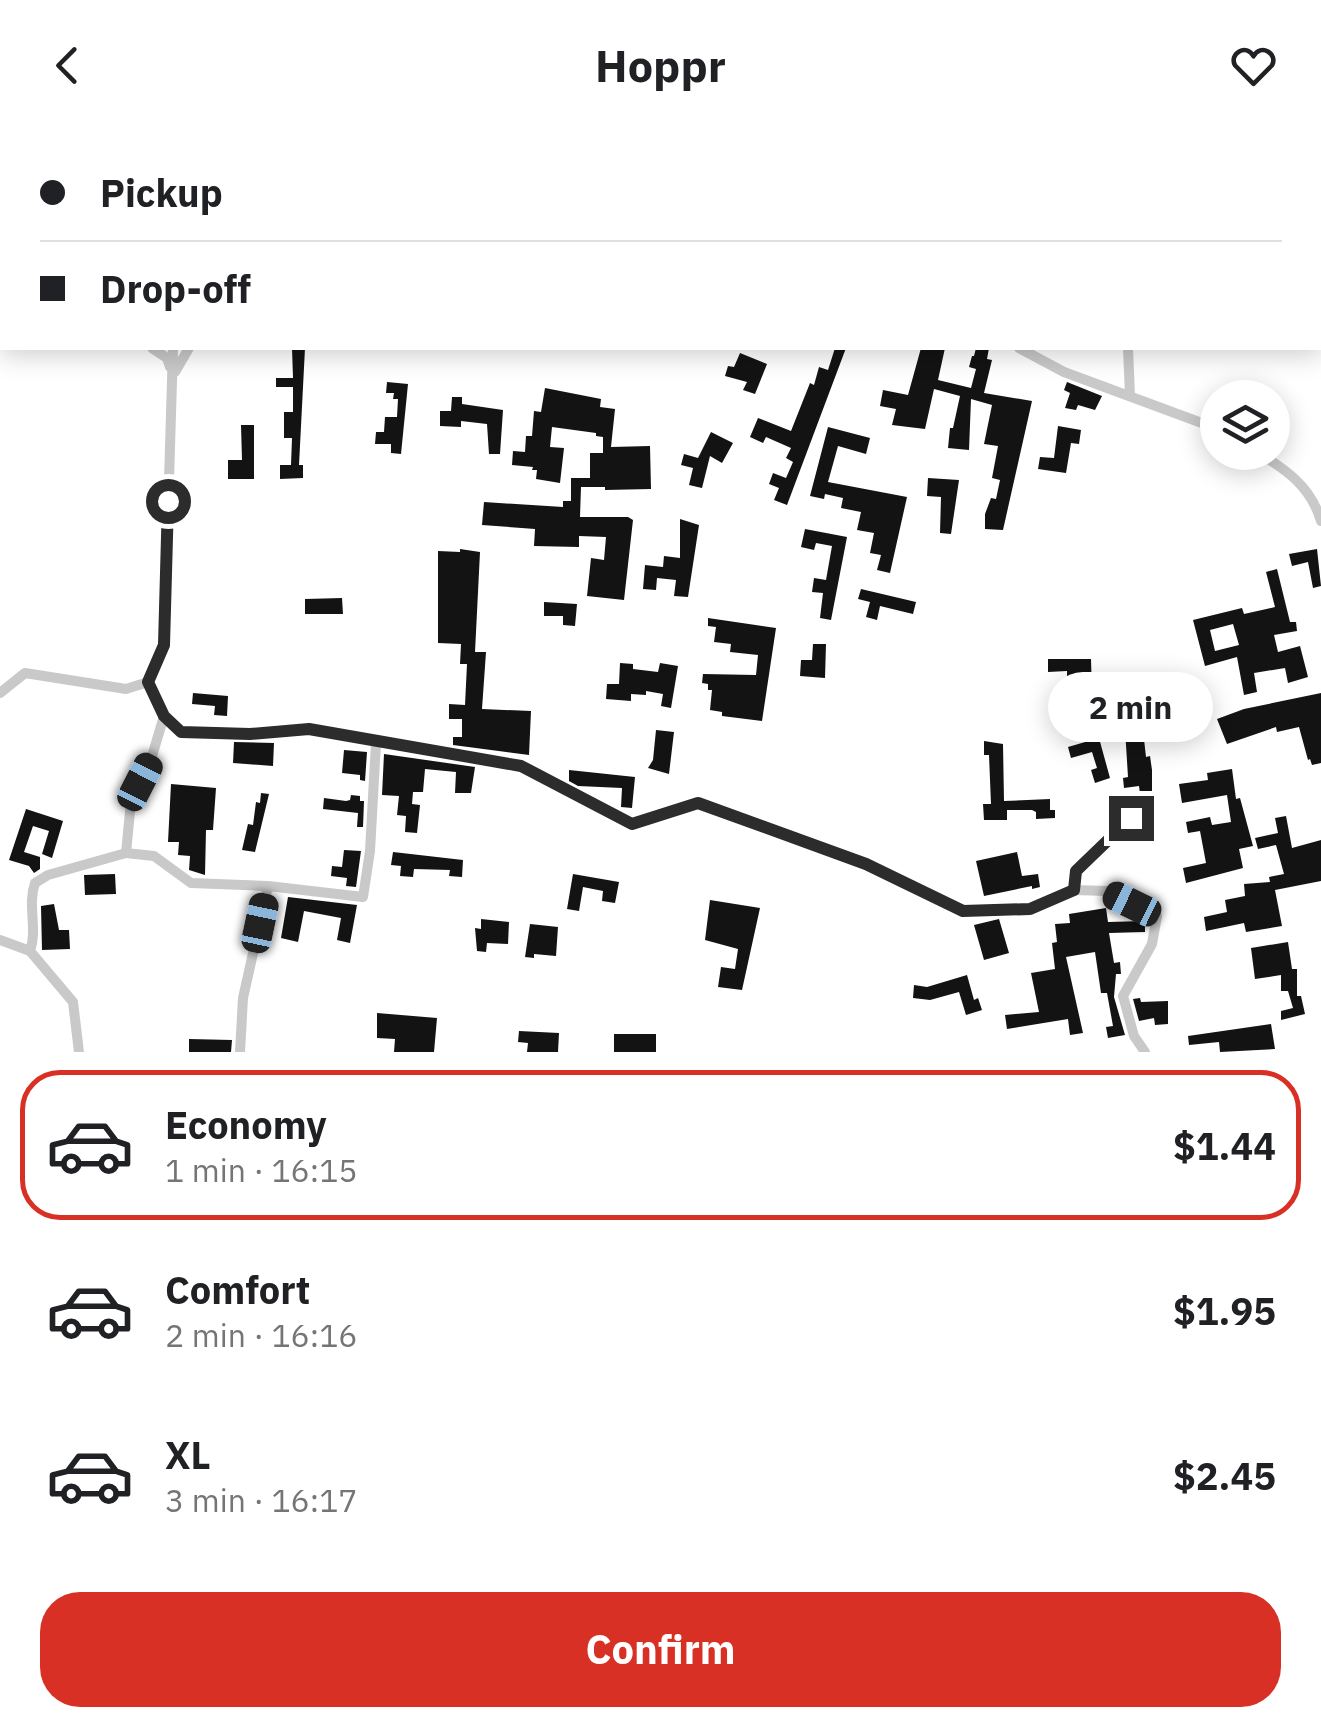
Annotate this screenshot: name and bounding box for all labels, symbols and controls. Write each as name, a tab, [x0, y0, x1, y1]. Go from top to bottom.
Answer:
text: Hoppr	[595, 36, 726, 94]
icon: back	[40, 38, 95, 93]
icon: heart	[1226, 38, 1281, 93]
text: Pickup	[100, 168, 223, 217]
text: Drop-off	[100, 264, 251, 313]
map controls	[1200, 380, 1290, 470]
button: layers	[1200, 380, 1290, 470]
route start	[146, 479, 191, 524]
callout: 2 min	[1048, 673, 1214, 743]
text: 2 min	[1089, 686, 1172, 728]
car	[113, 748, 167, 816]
route end	[1109, 796, 1154, 841]
car	[1098, 877, 1166, 931]
car	[239, 891, 281, 955]
icon: car	[45, 1100, 135, 1190]
text: Economy	[165, 1100, 327, 1149]
text: $1.44	[1173, 1121, 1276, 1170]
text: 1 min · 16:15	[165, 1149, 358, 1191]
icon: car	[45, 1265, 135, 1355]
text: Comfort	[165, 1265, 310, 1314]
text: $1.95	[1173, 1286, 1276, 1335]
text: 2 min · 16:16	[165, 1314, 358, 1356]
icon: car	[45, 1430, 135, 1520]
text: XL	[165, 1430, 211, 1479]
text: $2.45	[1173, 1451, 1276, 1500]
text: 3 min · 16:17	[165, 1479, 358, 1521]
button: Confirm	[40, 1592, 1281, 1707]

